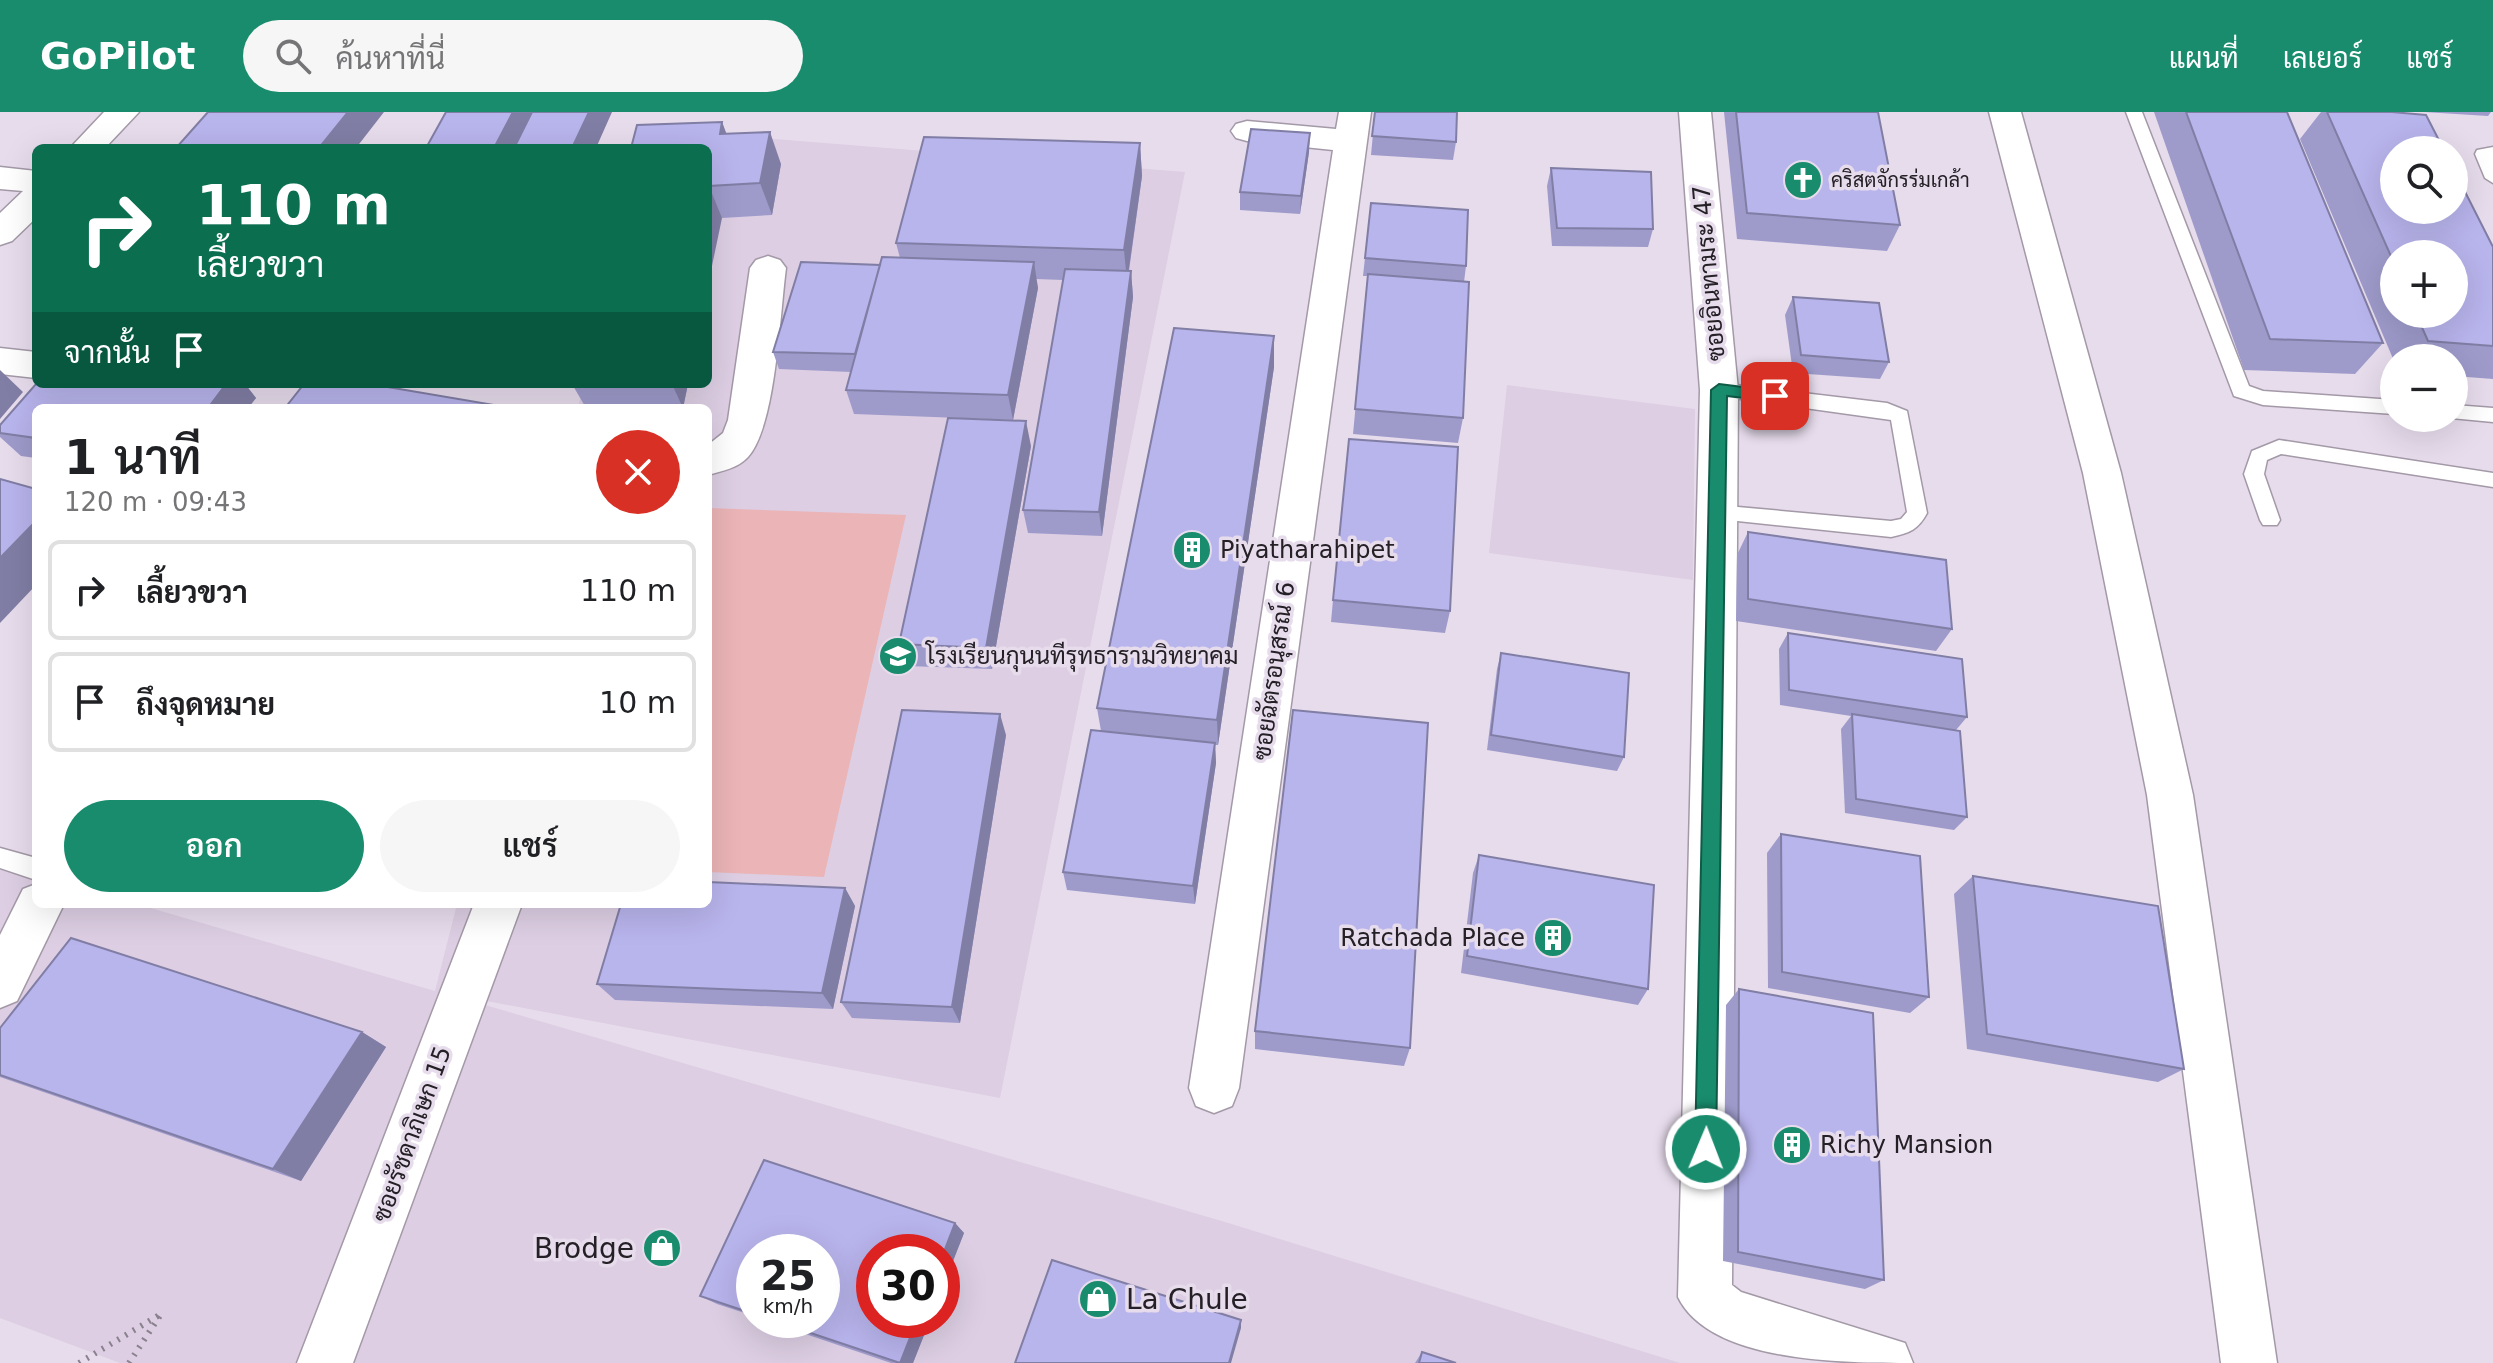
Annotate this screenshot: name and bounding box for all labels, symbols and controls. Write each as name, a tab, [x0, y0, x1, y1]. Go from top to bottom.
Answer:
search box	[243, 20, 803, 92]
text: GoPilot	[40, 34, 195, 78]
icon: search	[271, 34, 315, 78]
text: ค้นหาที่นี่	[335, 41, 445, 76]
text: แผนที่	[2169, 42, 2239, 75]
text: เลเยอร์	[2283, 42, 2362, 75]
text: แชร์	[2406, 42, 2453, 75]
map controls	[2380, 136, 2468, 432]
button: search	[2380, 136, 2468, 224]
church icon: คริสตจักรร่มเกล้า	[1782, 159, 1824, 201]
place label: คริสตจักรร่มเกล้า	[1831, 168, 1970, 192]
text: 110 m	[196, 172, 391, 237]
icon: right	[64, 176, 168, 280]
street label: ซอยอินทามระ 47	[1687, 184, 1731, 362]
button: +	[2380, 240, 2468, 328]
text: เลี้ยวขวา	[196, 244, 324, 285]
icon: arrive	[167, 328, 211, 372]
text: จากนั้น	[64, 335, 151, 370]
button: −	[2380, 344, 2468, 432]
pin	[1741, 362, 1809, 430]
icon: arrive	[1753, 374, 1797, 418]
text: 1 นาที	[64, 429, 201, 485]
button: close	[596, 430, 680, 514]
text: 120 m · 09:43	[64, 487, 247, 517]
building icon: Piyatharahipet	[1171, 529, 1213, 571]
place label: Piyatharahipet	[1220, 536, 1395, 564]
icon: right	[68, 568, 112, 612]
text: 110 m	[580, 573, 676, 608]
text: เลี้ยวขวา	[136, 575, 248, 610]
street label: ซอยฉัตรอนุสรณ์ 6	[1246, 580, 1302, 762]
school or university icon: โรงเรียนกุนนทีรุทธารามวิทยาคม	[877, 635, 919, 677]
place label: โรงเรียนกุนนทีรุทธารามวิทยาคม	[924, 640, 1239, 672]
icon: arrive	[68, 680, 112, 724]
text: 10 m	[599, 685, 676, 720]
text: ถึงจุดหมาย	[136, 687, 275, 722]
button: ออก	[64, 800, 364, 892]
button: แชร์	[380, 800, 680, 892]
building icon: Ratchada Place	[1532, 917, 1574, 959]
place label: Ratchada Place	[1340, 924, 1525, 952]
street label: ซอยรัชดาภิเษก 15	[367, 1042, 457, 1226]
position arrow	[1664, 1107, 1748, 1191]
building icon: Richy Mansion	[1771, 1124, 1813, 1166]
place label: Richy Mansion	[1820, 1131, 1993, 1159]
shop icon: Brodge	[641, 1227, 683, 1269]
place label: Brodge	[534, 1232, 634, 1265]
speed limit sign: 30	[856, 1234, 960, 1338]
text: 25	[760, 1253, 816, 1299]
shop icon: La Chule	[1077, 1278, 1119, 1320]
place label: La Chule	[1126, 1283, 1248, 1316]
text: km/h	[763, 1294, 813, 1318]

